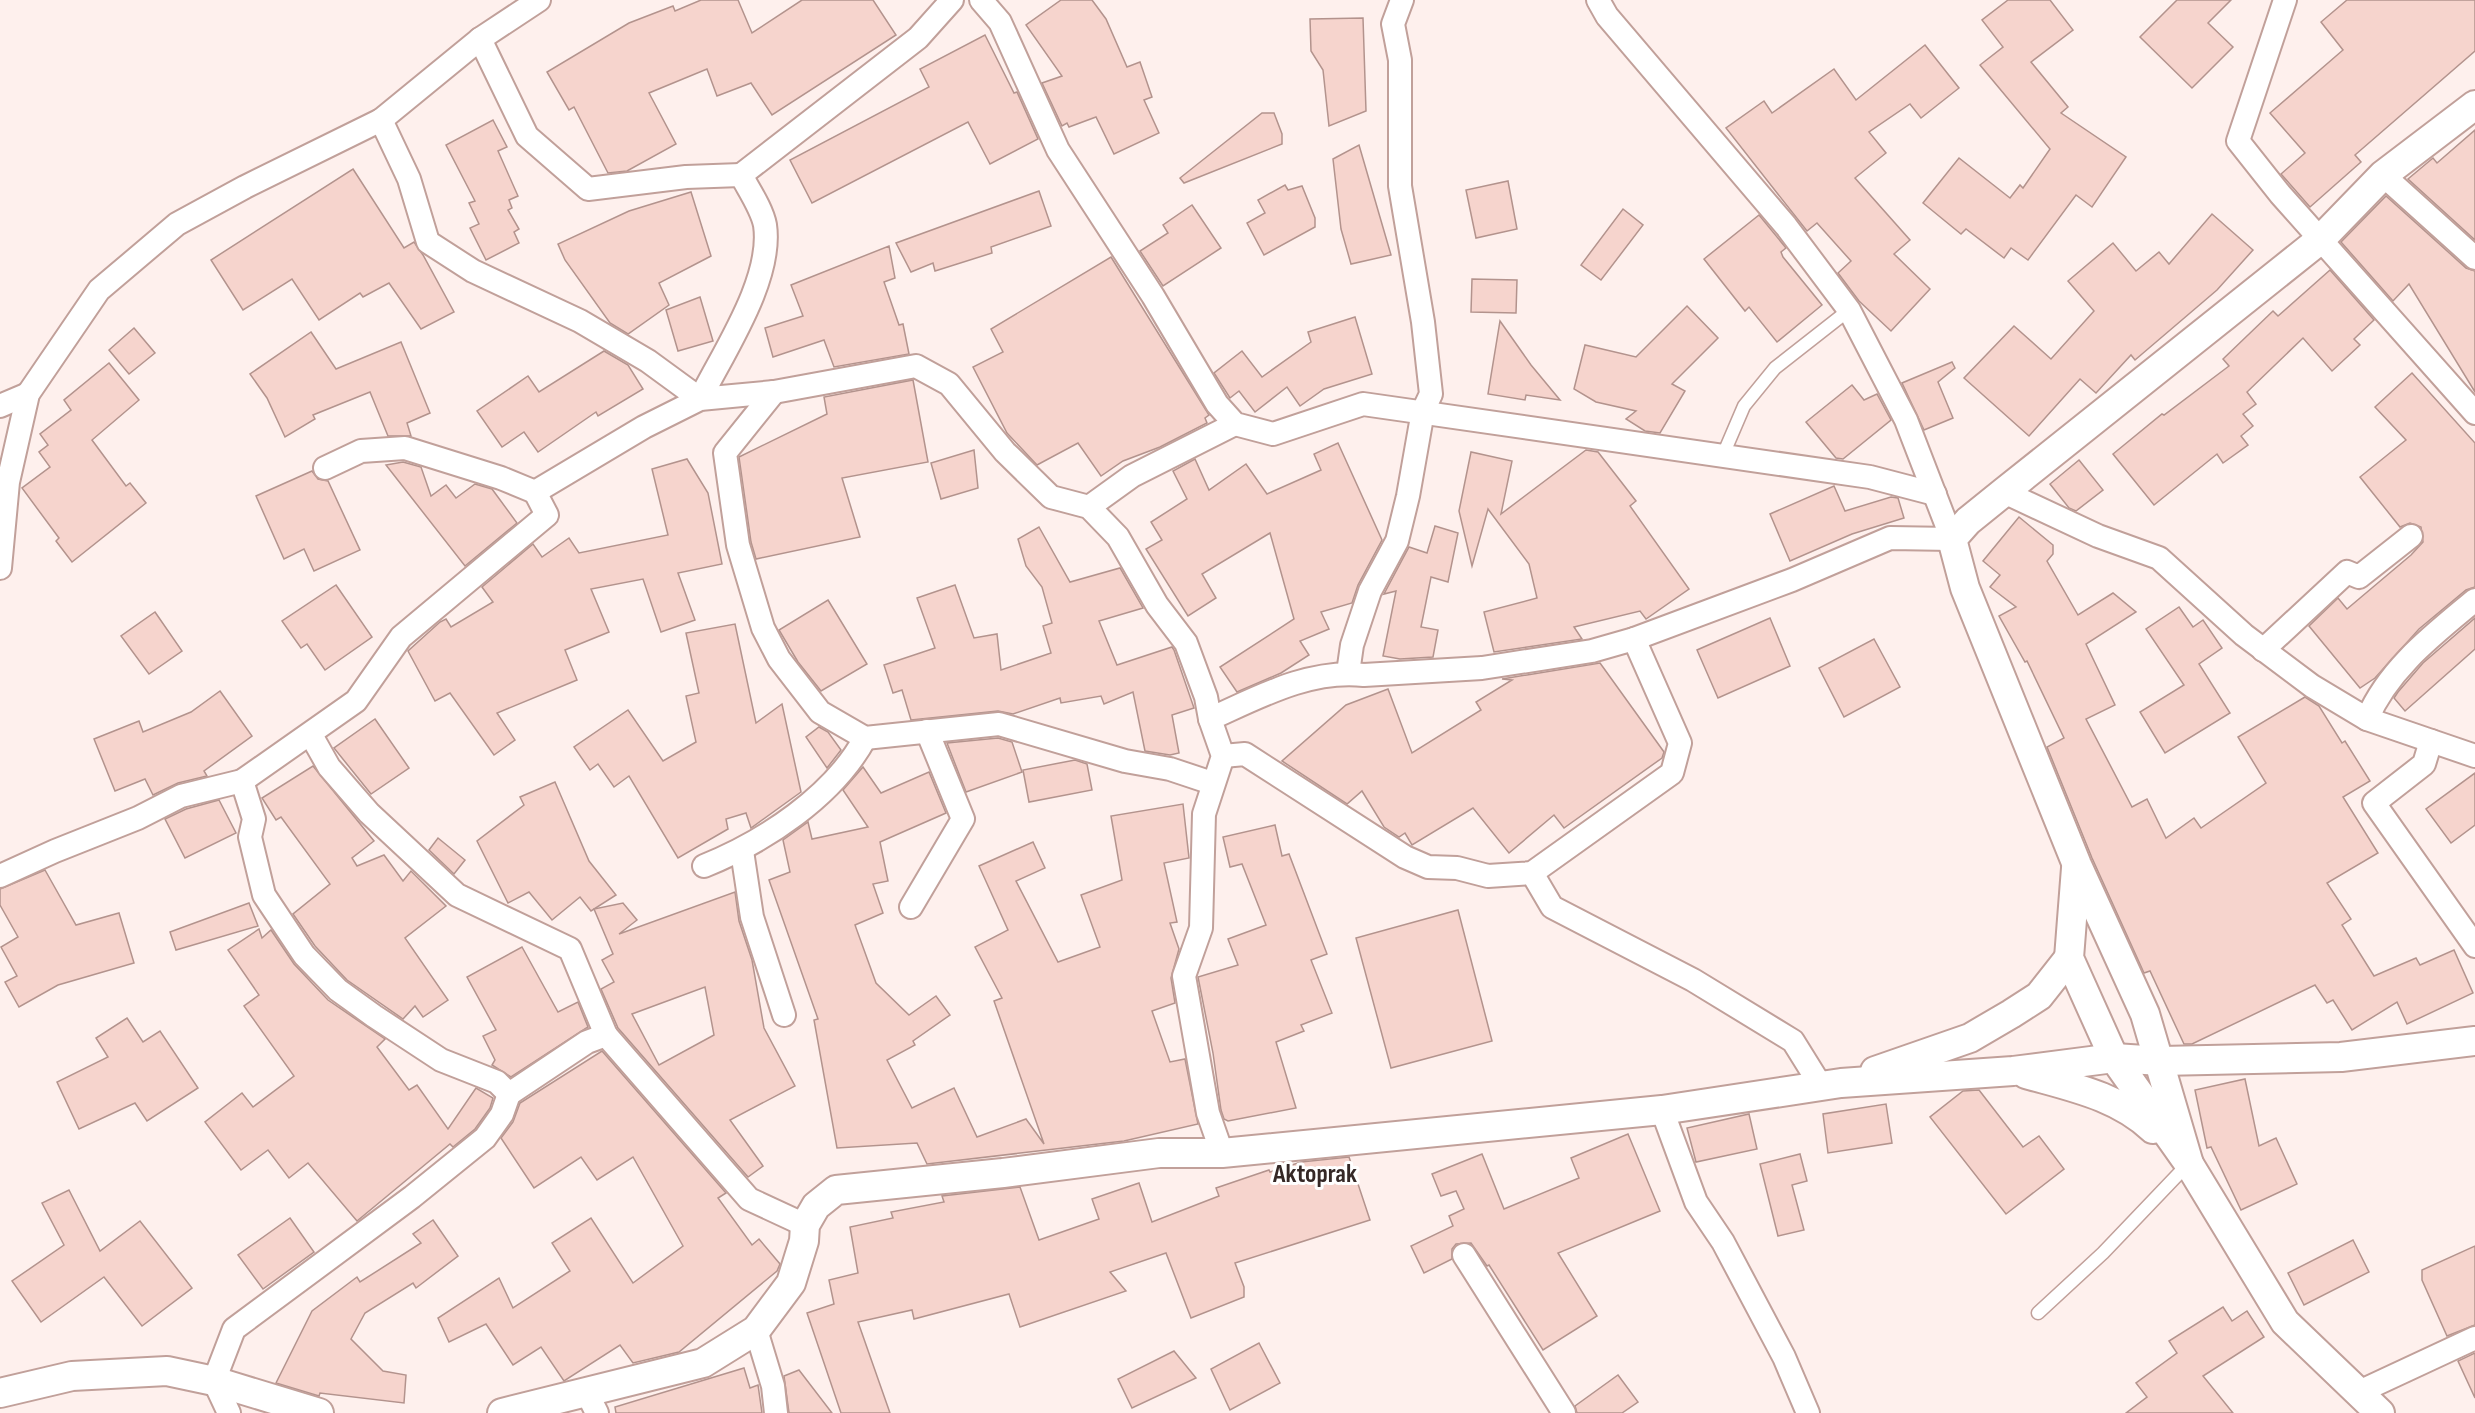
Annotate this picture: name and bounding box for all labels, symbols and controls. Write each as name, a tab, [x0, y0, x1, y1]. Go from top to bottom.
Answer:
district label: Aktoprak	[1272, 1159, 1357, 1190]

